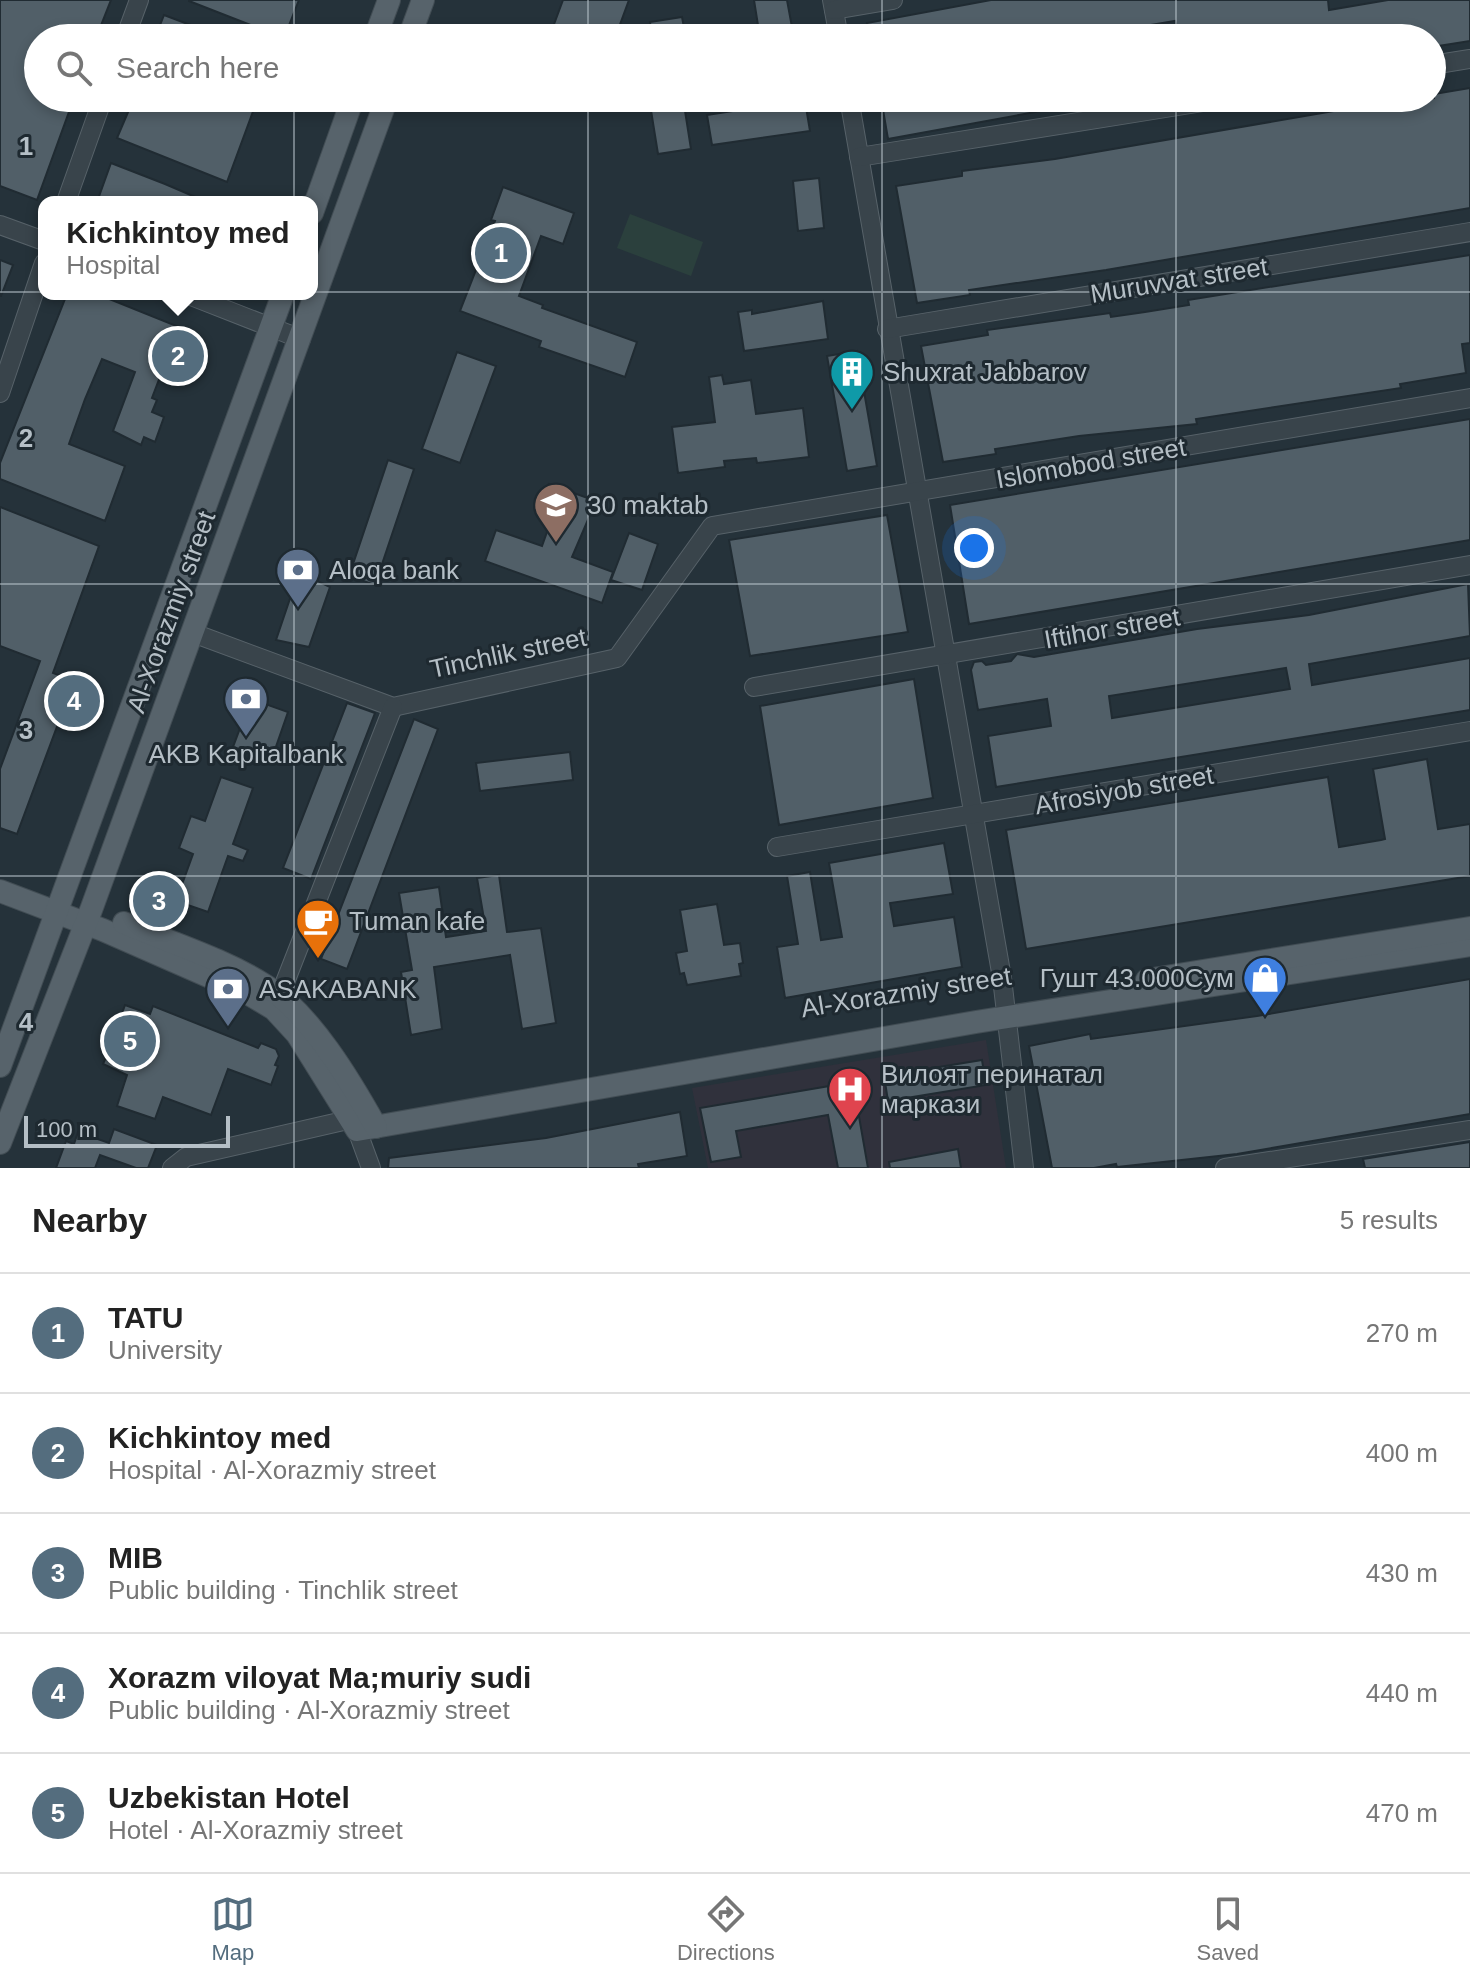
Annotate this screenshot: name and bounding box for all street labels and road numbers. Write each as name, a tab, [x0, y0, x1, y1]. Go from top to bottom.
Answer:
street label: Muruvvat street	[1088, 251, 1271, 309]
street label: Islomobod street	[994, 431, 1189, 494]
street label: Al-Xorazmiy street	[121, 506, 222, 717]
street label: Iftihor street	[1042, 601, 1183, 655]
street label: Tinchlik street	[427, 622, 590, 684]
street label: Afrosiyob street	[1032, 759, 1216, 820]
street label: Al-Xorazmiy street	[799, 960, 1014, 1023]

